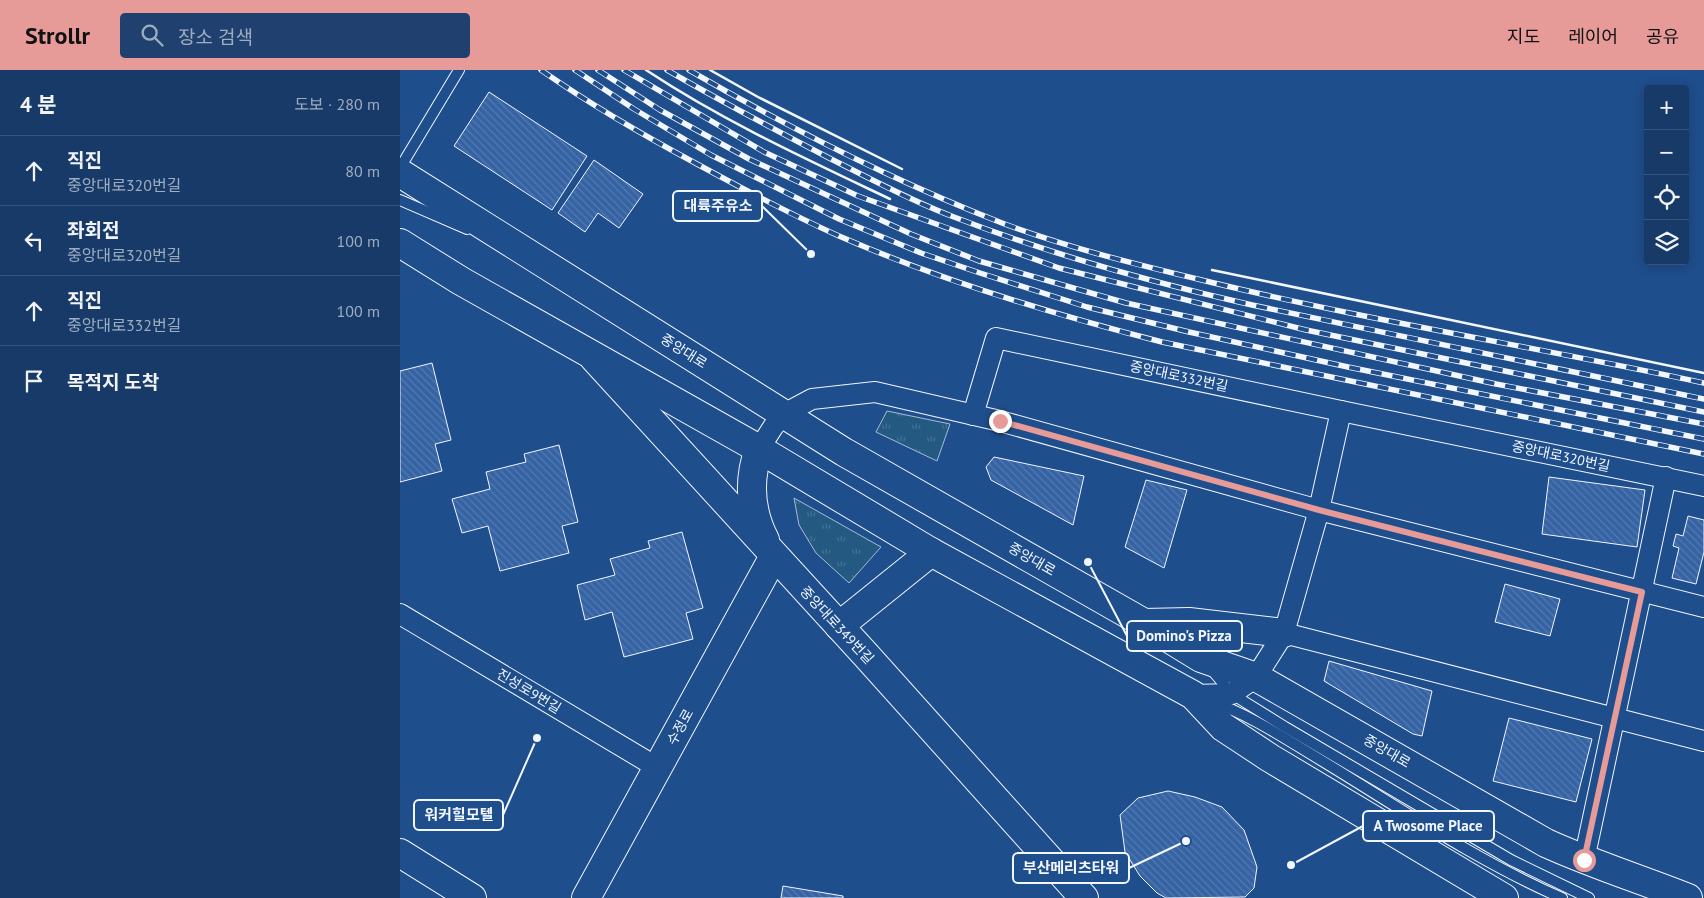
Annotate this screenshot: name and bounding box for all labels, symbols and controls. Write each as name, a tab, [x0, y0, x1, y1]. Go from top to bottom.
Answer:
search box	[120, 13, 470, 58]
text: Strollr	[25, 20, 90, 51]
icon: search	[138, 21, 166, 49]
text: 장소 검색	[178, 25, 253, 49]
text: 지도	[1507, 25, 1540, 48]
text: 레이어	[1568, 25, 1618, 48]
text: 공유	[1646, 25, 1679, 48]
map controls	[1644, 85, 1689, 265]
button: +	[1644, 85, 1689, 130]
text: 4 분	[20, 91, 57, 118]
text: 도보 · 280 m	[294, 94, 380, 114]
button: −	[1644, 130, 1689, 175]
text: 직진	[67, 148, 102, 172]
icon: ahead	[20, 157, 48, 185]
text: 80 m	[345, 161, 380, 181]
text: 중앙대로320번길	[67, 175, 181, 195]
button: locate	[1644, 175, 1689, 220]
callout: 대륙주유소	[673, 191, 762, 221]
text: 대륙주유소	[683, 196, 753, 215]
text: 좌회전	[67, 218, 119, 242]
button: layers	[1644, 220, 1689, 265]
icon: left	[20, 227, 48, 255]
text: 100 m	[337, 231, 380, 251]
text: 중앙대로320번길	[67, 245, 181, 265]
text: 직진	[67, 288, 102, 312]
icon: ahead	[20, 297, 48, 325]
text: 100 m	[337, 301, 380, 321]
text: 중앙대로332번길	[67, 315, 181, 335]
street label: 중앙대로	[657, 330, 711, 372]
street label: 중앙대로332번길	[1128, 357, 1230, 395]
icon: arrive	[20, 367, 48, 395]
text: 목적지 도착	[67, 370, 159, 394]
route end	[989, 410, 1012, 433]
street label: 중앙대로320번길	[1510, 437, 1612, 475]
street label: 중앙대로	[1005, 538, 1059, 580]
street label: 중앙대로349번길	[796, 582, 878, 668]
callout: Domino's Pizza	[1127, 621, 1242, 651]
text: Domino's Pizza	[1136, 626, 1232, 645]
street label: 진성로9번길	[493, 665, 565, 717]
street label: 수정로	[663, 706, 697, 748]
street label: 중앙대로	[1360, 730, 1414, 772]
callout: 워커힐모텔	[414, 800, 503, 830]
text: 워커힐모텔	[424, 805, 494, 824]
callout: A Twosome Place	[1363, 811, 1494, 841]
text: A Twosome Place	[1373, 816, 1483, 835]
route start	[1573, 849, 1596, 872]
callout: 부산메리츠타워	[1013, 853, 1129, 883]
text: 부산메리츠타워	[1023, 858, 1119, 877]

